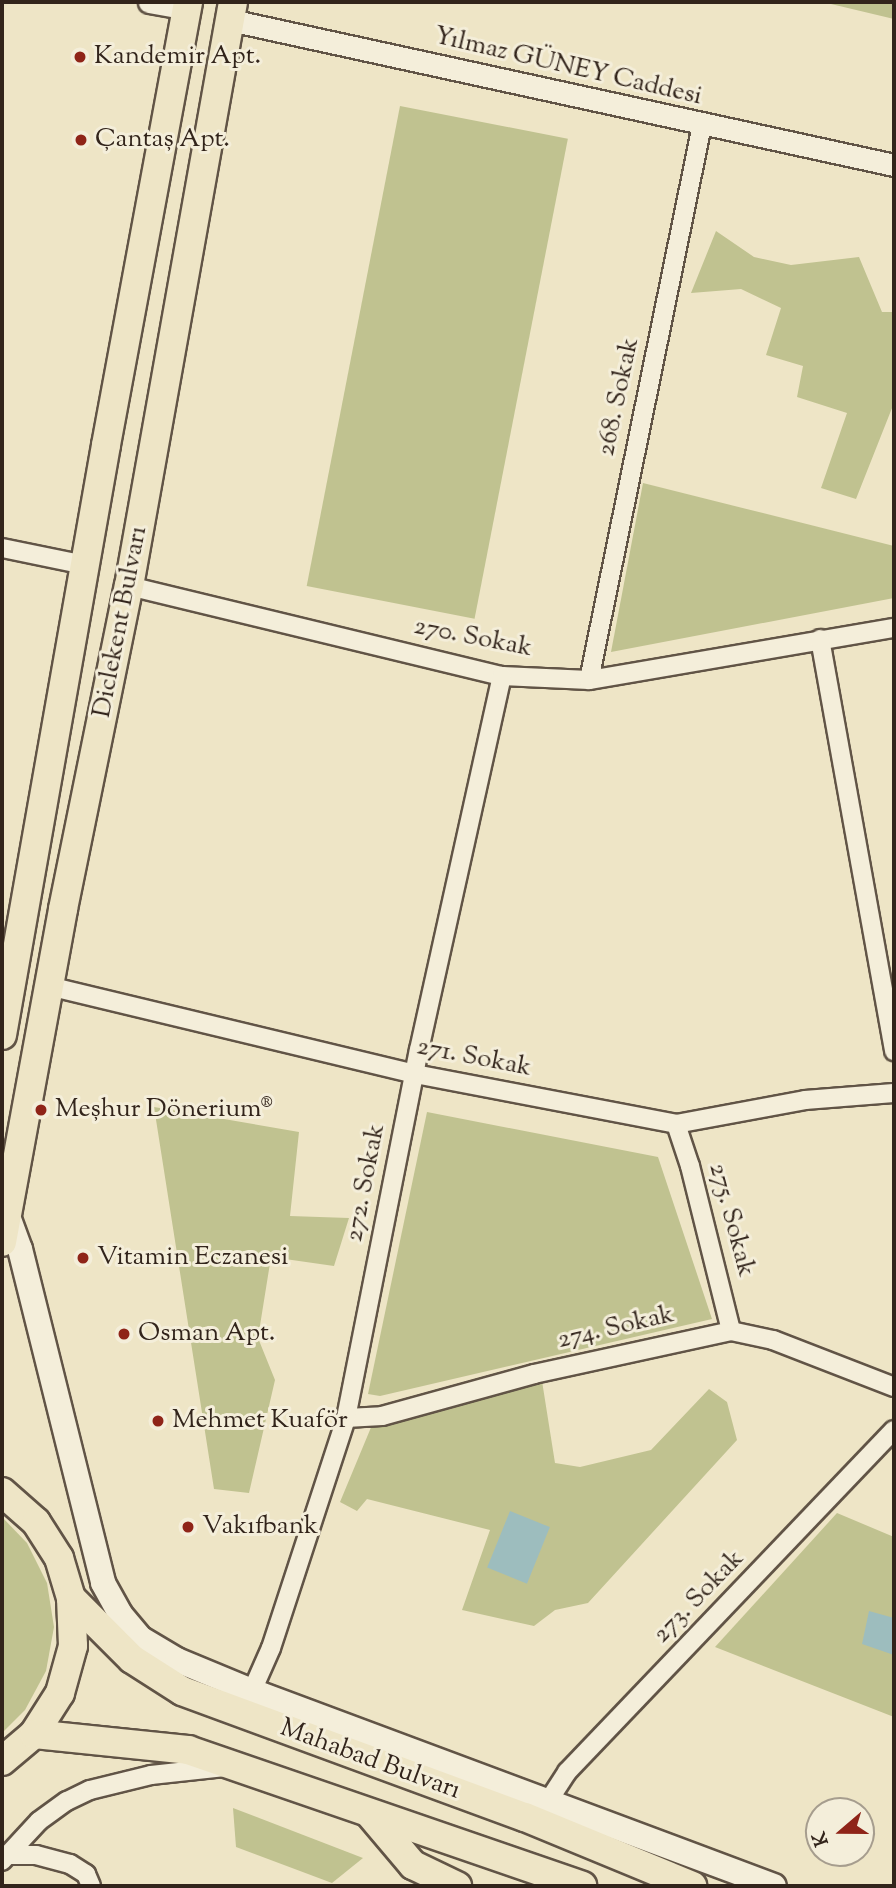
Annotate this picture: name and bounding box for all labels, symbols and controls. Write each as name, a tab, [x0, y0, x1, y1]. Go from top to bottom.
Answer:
street label: Yılmaz GÜNEY Caddesi	[431, 21, 705, 113]
place label: Kandemir Apt.	[94, 41, 261, 73]
marker: Kandemir Apt.	[72, 49, 88, 65]
place label: Çantaş Apt.	[95, 124, 230, 156]
marker: Çantaş Apt.	[73, 132, 89, 148]
street label: 268. Sokak	[591, 335, 647, 459]
street label: Diclekent Bulvarı	[87, 524, 155, 720]
street label: 270. Sokak	[411, 611, 535, 665]
street label: 271. Sokak	[414, 1032, 534, 1084]
place label: Meşhur Dönerium®	[55, 1094, 273, 1126]
marker: Meşhur Dönerium®	[33, 1102, 49, 1118]
street label: 272. Sokak	[339, 1122, 393, 1244]
street label: 275. Sokak	[701, 1160, 761, 1280]
place label: Vitamin Eczanesi	[97, 1242, 288, 1274]
marker: Vitamin Eczanesi	[75, 1250, 91, 1266]
street label: 274. Sokak	[555, 1299, 677, 1357]
place label: Osman Apt.	[138, 1318, 275, 1350]
marker: Osman Apt.	[116, 1326, 132, 1342]
place label: Mehmet Kuaför	[172, 1405, 348, 1437]
marker: Mehmet Kuaför	[150, 1413, 166, 1429]
place label: Vakıfbank	[202, 1511, 318, 1543]
marker: Vakıfbank	[180, 1519, 196, 1535]
street label: 273. Sokak	[647, 1544, 751, 1650]
street label: Mahabad Bulvarı	[276, 1713, 464, 1807]
north arrow	[805, 1797, 875, 1867]
text: K	[807, 1828, 837, 1850]

